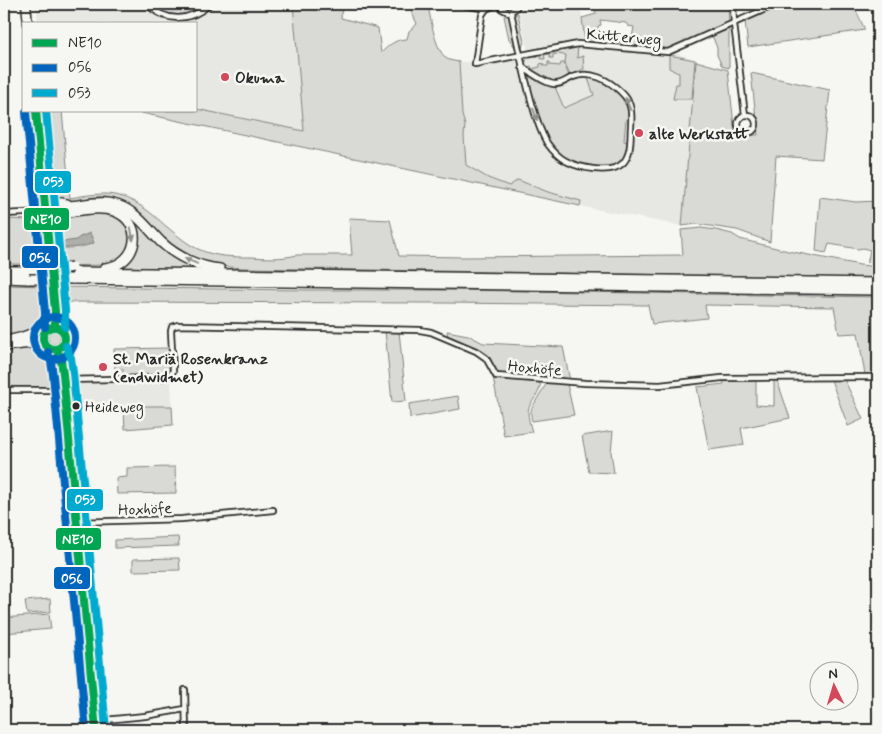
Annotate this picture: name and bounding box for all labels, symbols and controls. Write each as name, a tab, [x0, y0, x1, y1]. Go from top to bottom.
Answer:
legend	[22, 22, 198, 112]
street label: Kütterweg	[585, 24, 662, 52]
text: NE10	[68, 34, 102, 54]
text: 056	[68, 58, 91, 78]
place label: Okuma	[235, 68, 285, 89]
marker: Okuma	[219, 71, 231, 83]
text: 053	[68, 84, 91, 104]
one-way arrow	[624, 96, 632, 111]
one-way arrow	[532, 107, 540, 122]
place label: alte Werkstatt	[649, 124, 750, 145]
marker: alte Werkstatt	[633, 127, 645, 139]
line badge: 053	[34, 170, 72, 194]
text: 053	[43, 173, 64, 191]
line badge: NE10	[23, 207, 70, 231]
text: NE10	[30, 211, 62, 229]
one-way arrow	[129, 226, 137, 242]
line badge: 056	[21, 245, 59, 269]
text: 056	[29, 249, 51, 267]
one-way arrow	[184, 256, 198, 264]
place label: St. Mariä Rosenkranz (endwidmet)	[113, 349, 268, 388]
street label: Hoxhöfe	[507, 356, 563, 381]
marker: St. Mariä Rosenkranz (endwidmet)	[97, 361, 109, 373]
place label: Heideweg	[85, 398, 144, 419]
marker: Heideweg	[71, 401, 81, 411]
line badge: 053	[66, 488, 104, 512]
text: 053	[75, 491, 96, 509]
street label: Hoxhöfe	[118, 498, 172, 521]
line badge: NE10	[55, 527, 102, 551]
text: NE10	[62, 531, 94, 549]
line badge: 056	[53, 566, 91, 590]
text: 056	[61, 570, 83, 588]
north arrow	[810, 662, 860, 712]
text: N	[828, 665, 838, 683]

